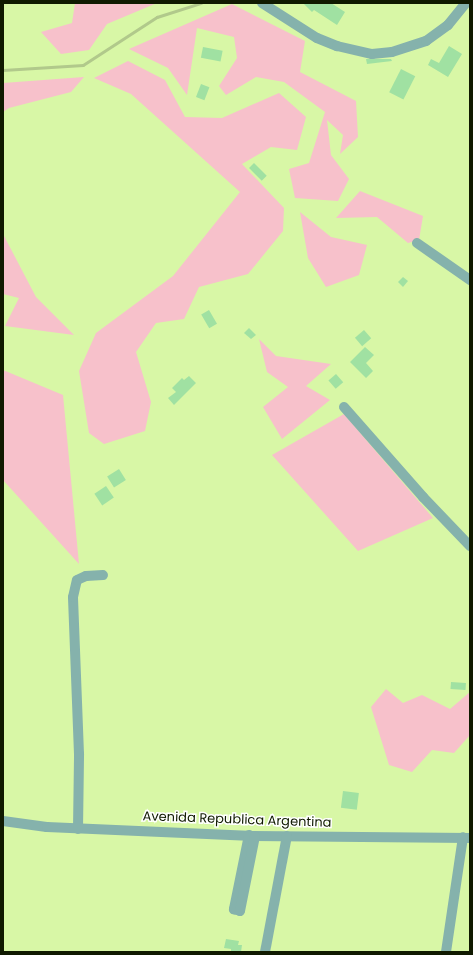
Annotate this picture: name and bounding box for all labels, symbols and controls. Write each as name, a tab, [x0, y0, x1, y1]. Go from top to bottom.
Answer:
street label: Avenida Republica Argentina	[142, 809, 332, 831]

